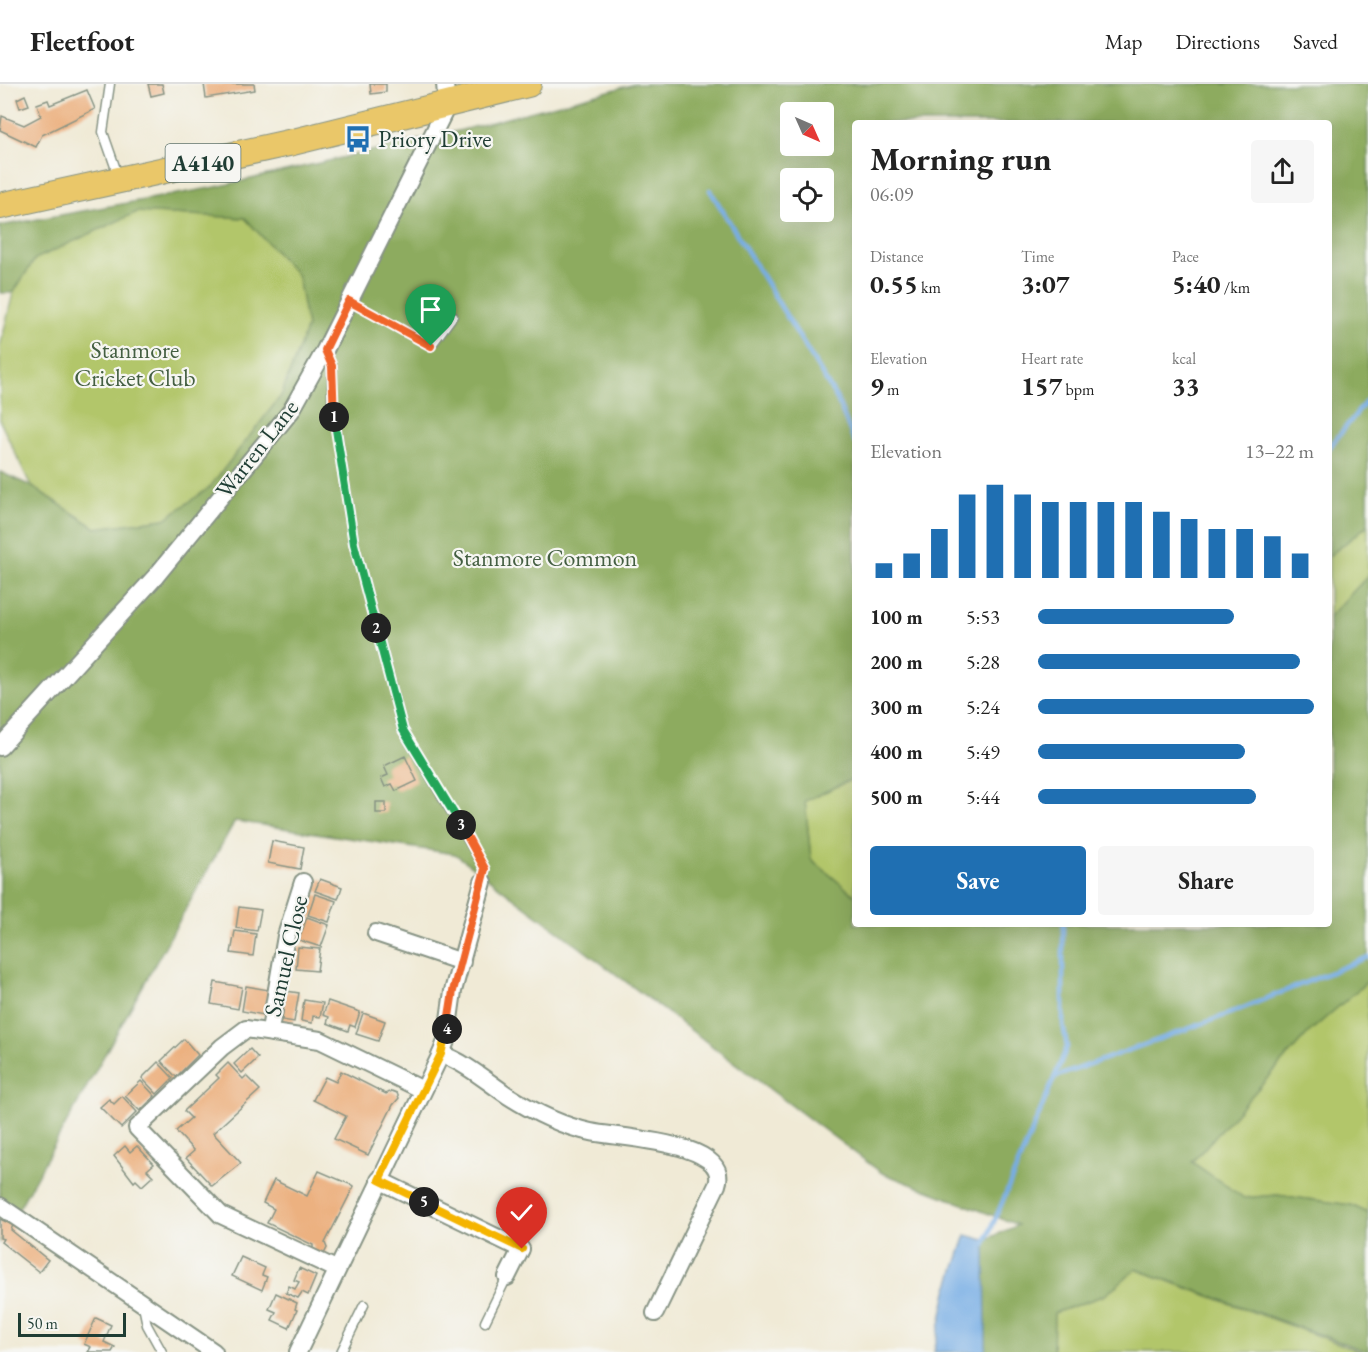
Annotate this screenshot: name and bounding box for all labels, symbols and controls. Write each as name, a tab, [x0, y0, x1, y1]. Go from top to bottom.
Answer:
text: Fleetfoot	[30, 23, 134, 59]
text: Map	[1105, 28, 1142, 55]
text: Directions	[1175, 28, 1260, 55]
text: Saved	[1293, 28, 1338, 55]
north arrow	[780, 102, 834, 156]
map controls	[780, 102, 834, 222]
place label: Priory Drive	[378, 123, 492, 154]
bus stop icon: Priory Drive	[343, 124, 373, 154]
text: Morning run	[870, 137, 1052, 180]
button: share	[1251, 140, 1314, 203]
road number: A4140	[166, 144, 240, 182]
button: locate	[780, 168, 834, 222]
text: 06:09	[870, 181, 913, 207]
text: Distance	[870, 246, 923, 267]
text: Time	[1021, 246, 1054, 267]
text: Pace	[1172, 246, 1199, 267]
text: 0.55	[870, 267, 918, 301]
text: 3:07	[1021, 267, 1070, 301]
text: 5:40	[1172, 267, 1221, 301]
text: km	[918, 277, 941, 298]
text: /km	[1221, 277, 1250, 298]
pin	[405, 284, 456, 346]
icon: arrive	[414, 293, 447, 326]
park label: Stanmore Cricket Club	[74, 334, 196, 393]
text: Elevation	[870, 348, 928, 369]
text: Heart rate	[1021, 348, 1083, 369]
text: kcal	[1172, 348, 1196, 369]
text: 9	[870, 369, 884, 403]
text: 157	[1021, 369, 1062, 403]
text: 33	[1172, 369, 1200, 403]
text: m	[884, 379, 899, 400]
text: bpm	[1062, 379, 1094, 400]
street label: Warren Lane	[208, 393, 305, 505]
pin: 1	[319, 402, 349, 432]
text: 1	[330, 406, 338, 427]
text: Elevation	[870, 438, 942, 464]
text: 13–22 m	[1245, 438, 1314, 464]
park label: Stanmore Common	[453, 542, 638, 573]
text: 100 m	[870, 604, 923, 630]
text: 5:53	[966, 604, 1000, 630]
pin: 2	[361, 613, 391, 643]
text: 2	[372, 617, 380, 638]
text: 200 m	[870, 649, 923, 675]
text: 5:28	[966, 649, 1000, 675]
text: 300 m	[870, 694, 923, 720]
text: 5:24	[966, 694, 1000, 720]
text: 400 m	[870, 739, 923, 765]
text: 5:49	[966, 739, 1000, 765]
text: 500 m	[870, 784, 923, 810]
text: 5:44	[966, 784, 1000, 810]
pin: 3	[446, 810, 476, 840]
text: 3	[457, 814, 465, 835]
button: Save	[870, 846, 1086, 915]
button: Share	[1098, 846, 1314, 915]
street label: Samuel Close	[256, 892, 315, 1020]
pin: 4	[432, 1014, 462, 1044]
text: 4	[443, 1018, 451, 1039]
pin: 5	[409, 1187, 439, 1217]
pin	[496, 1187, 547, 1249]
text: 5	[420, 1191, 428, 1212]
icon: check	[505, 1196, 538, 1229]
scale bar	[18, 1310, 126, 1338]
text: 50 m	[27, 1313, 58, 1334]

